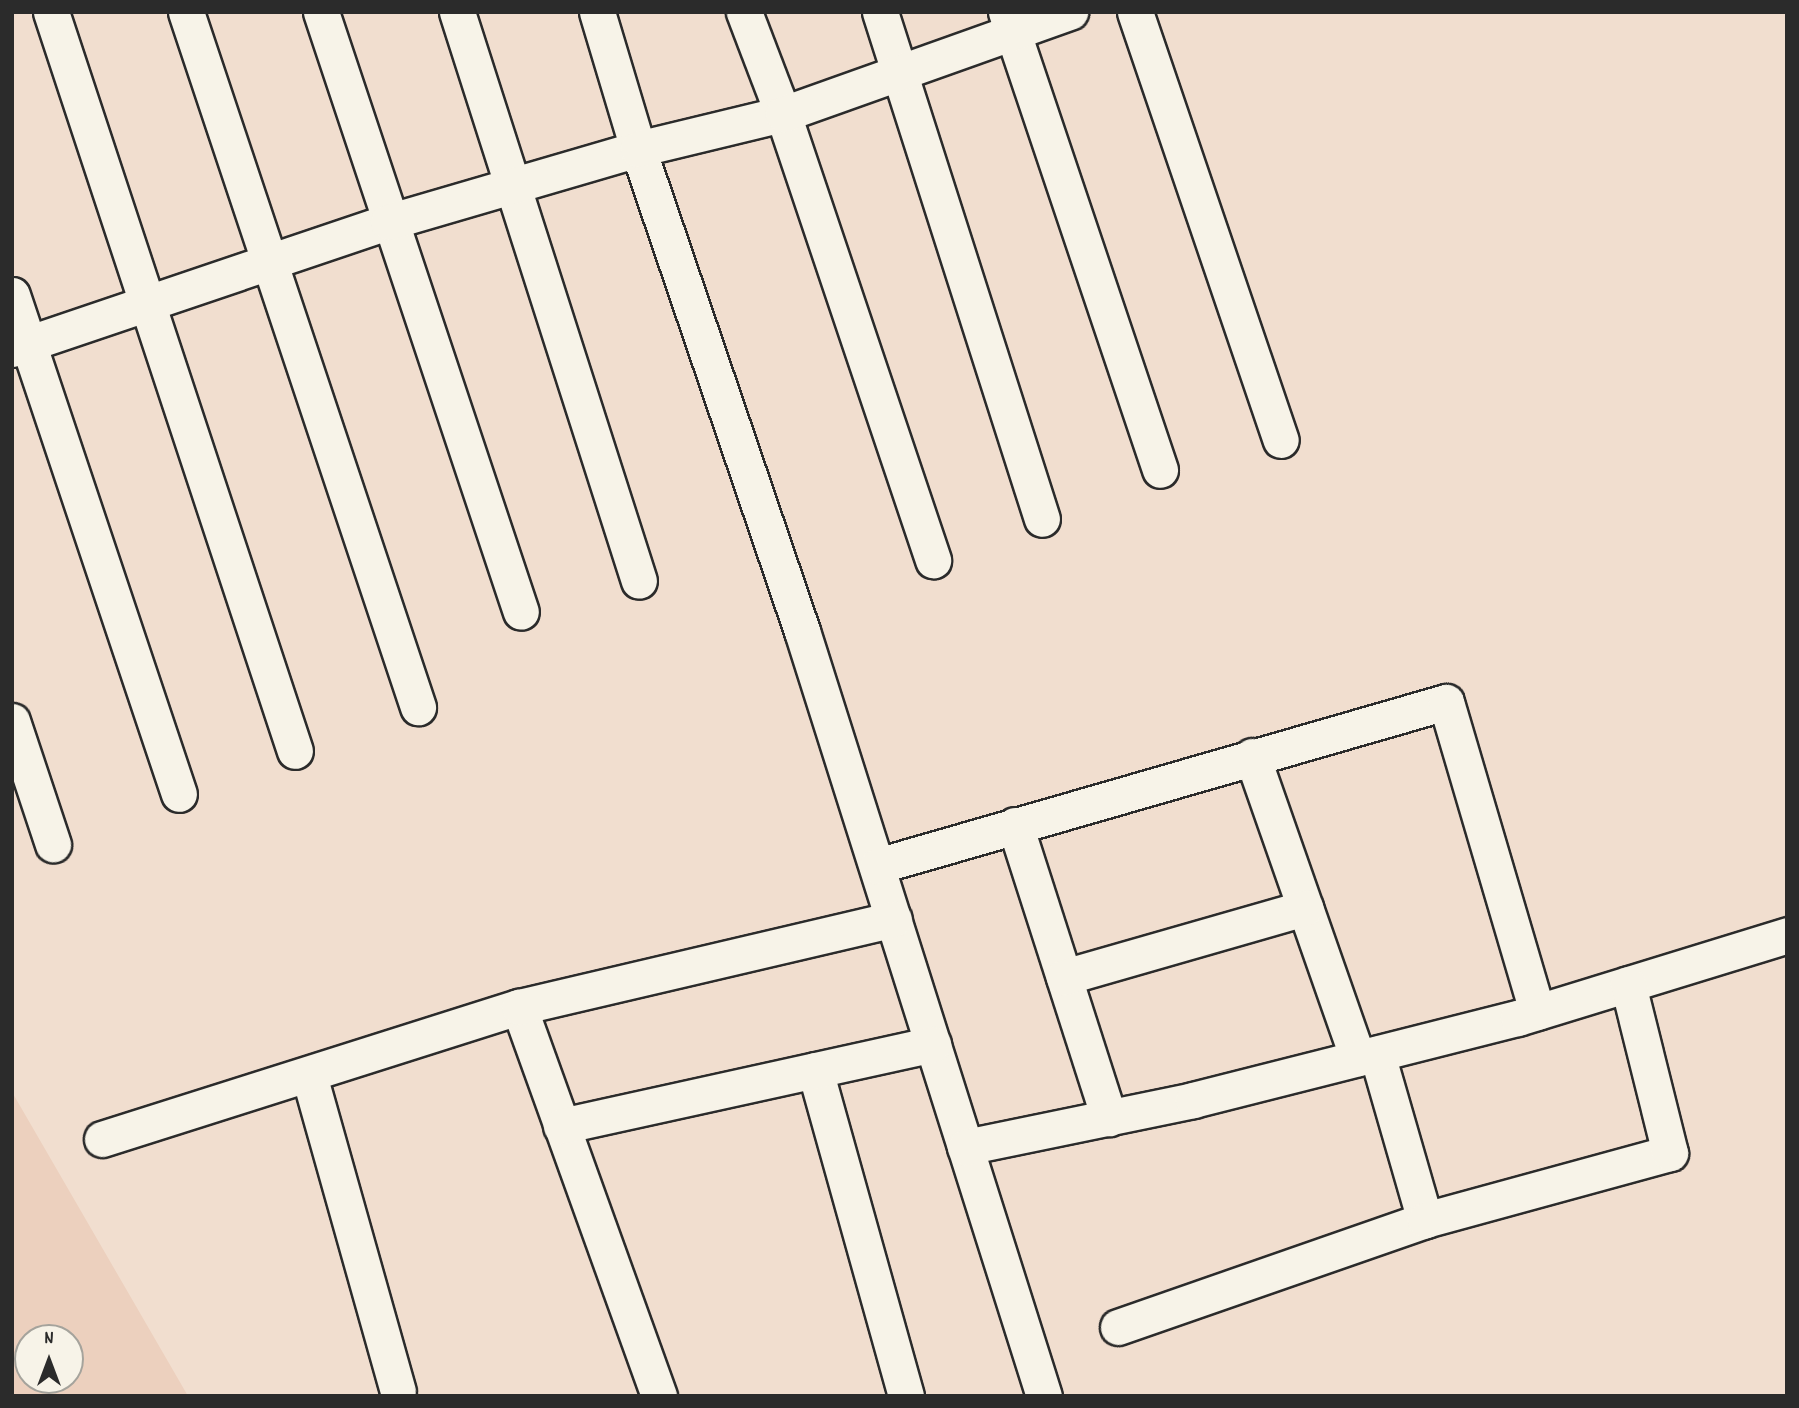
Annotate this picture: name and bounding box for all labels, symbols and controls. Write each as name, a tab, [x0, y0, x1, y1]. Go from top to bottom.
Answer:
north arrow	[14, 1324, 84, 1394]
text: N	[44, 1326, 54, 1353]

